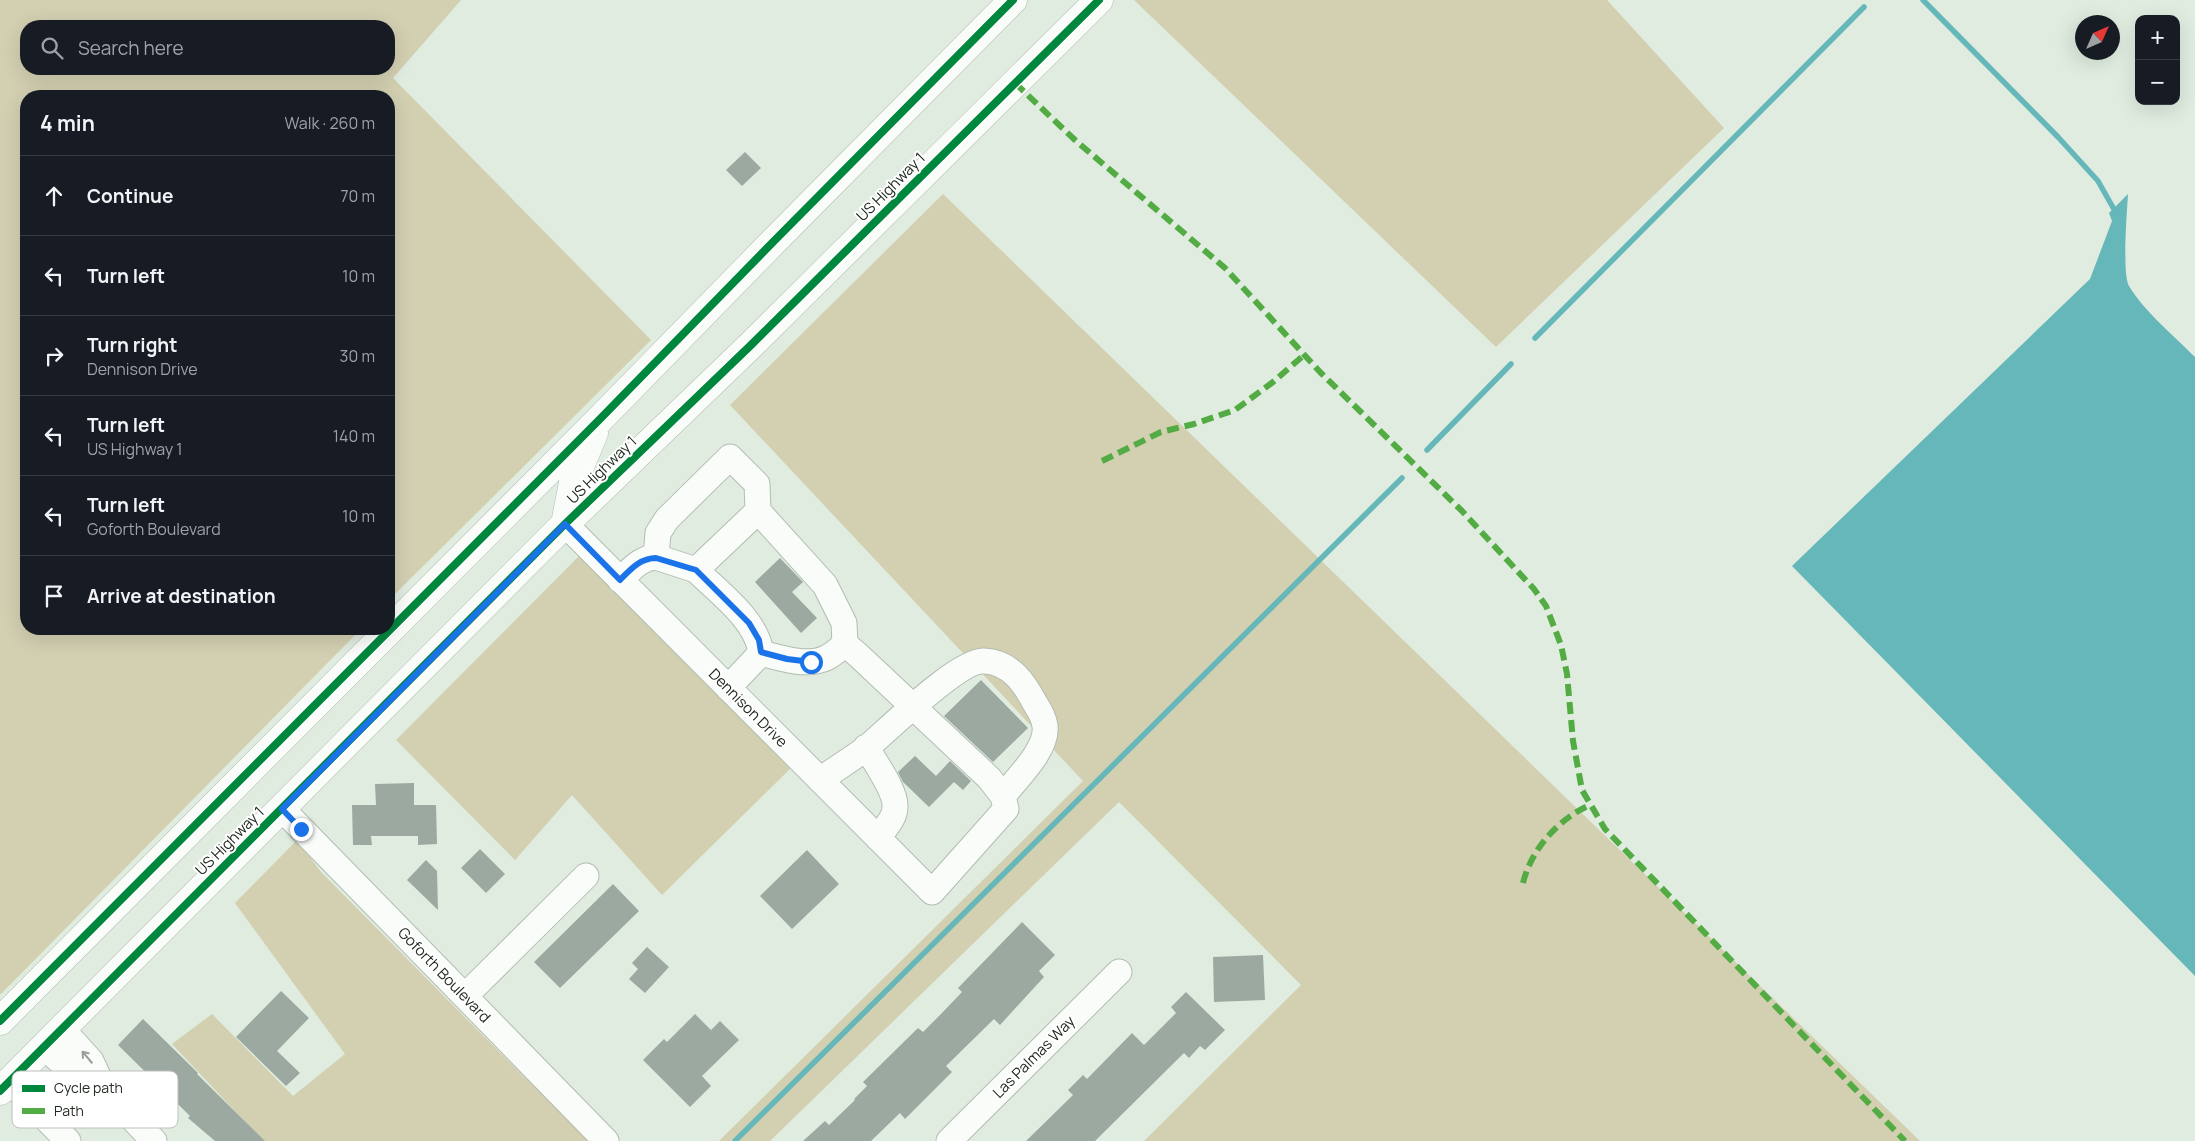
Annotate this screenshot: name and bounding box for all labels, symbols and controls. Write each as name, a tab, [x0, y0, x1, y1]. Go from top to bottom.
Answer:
north arrow	[2075, 15, 2120, 60]
map controls	[2135, 15, 2180, 105]
button: +	[2135, 15, 2180, 60]
search box	[20, 20, 395, 75]
icon: search	[38, 34, 66, 62]
text: Search here	[78, 35, 184, 61]
button: −	[2135, 60, 2180, 105]
text: 4 min	[40, 109, 95, 137]
text: Walk · 260 m	[285, 112, 375, 134]
street label: US Highway 1	[852, 148, 930, 226]
icon: ahead	[40, 182, 68, 210]
text: Continue	[87, 183, 173, 209]
text: 70 m	[340, 185, 375, 207]
icon: left	[40, 262, 68, 290]
text: Turn left	[87, 263, 165, 289]
text: 10 m	[342, 265, 375, 287]
text: Turn right	[87, 332, 177, 358]
icon: right	[40, 342, 68, 370]
text: 30 m	[340, 345, 375, 367]
text: Dennison Drive	[87, 358, 198, 380]
text: Turn left	[87, 412, 165, 438]
icon: left	[40, 422, 68, 450]
text: 140 m	[333, 425, 375, 447]
street label: US Highway 1	[562, 431, 641, 508]
text: US Highway 1	[87, 438, 183, 460]
text: Turn left	[87, 492, 165, 518]
icon: left	[40, 502, 68, 530]
text: 10 m	[342, 505, 375, 527]
text: Goforth Boulevard	[87, 518, 221, 540]
icon: arrive	[40, 582, 68, 610]
text: Arrive at destination	[87, 583, 276, 609]
route start	[800, 651, 823, 674]
street label: Dennison Drive	[704, 664, 793, 752]
street label: US Highway 1	[191, 802, 269, 880]
route end	[290, 818, 313, 841]
street label: Goforth Boulevard	[393, 922, 495, 1027]
street label: Las Palmas Way	[988, 1011, 1079, 1102]
one-way arrow	[81, 1050, 92, 1063]
legend	[12, 1071, 178, 1128]
text: Cycle path	[54, 1078, 123, 1097]
text: Path	[54, 1101, 84, 1120]

